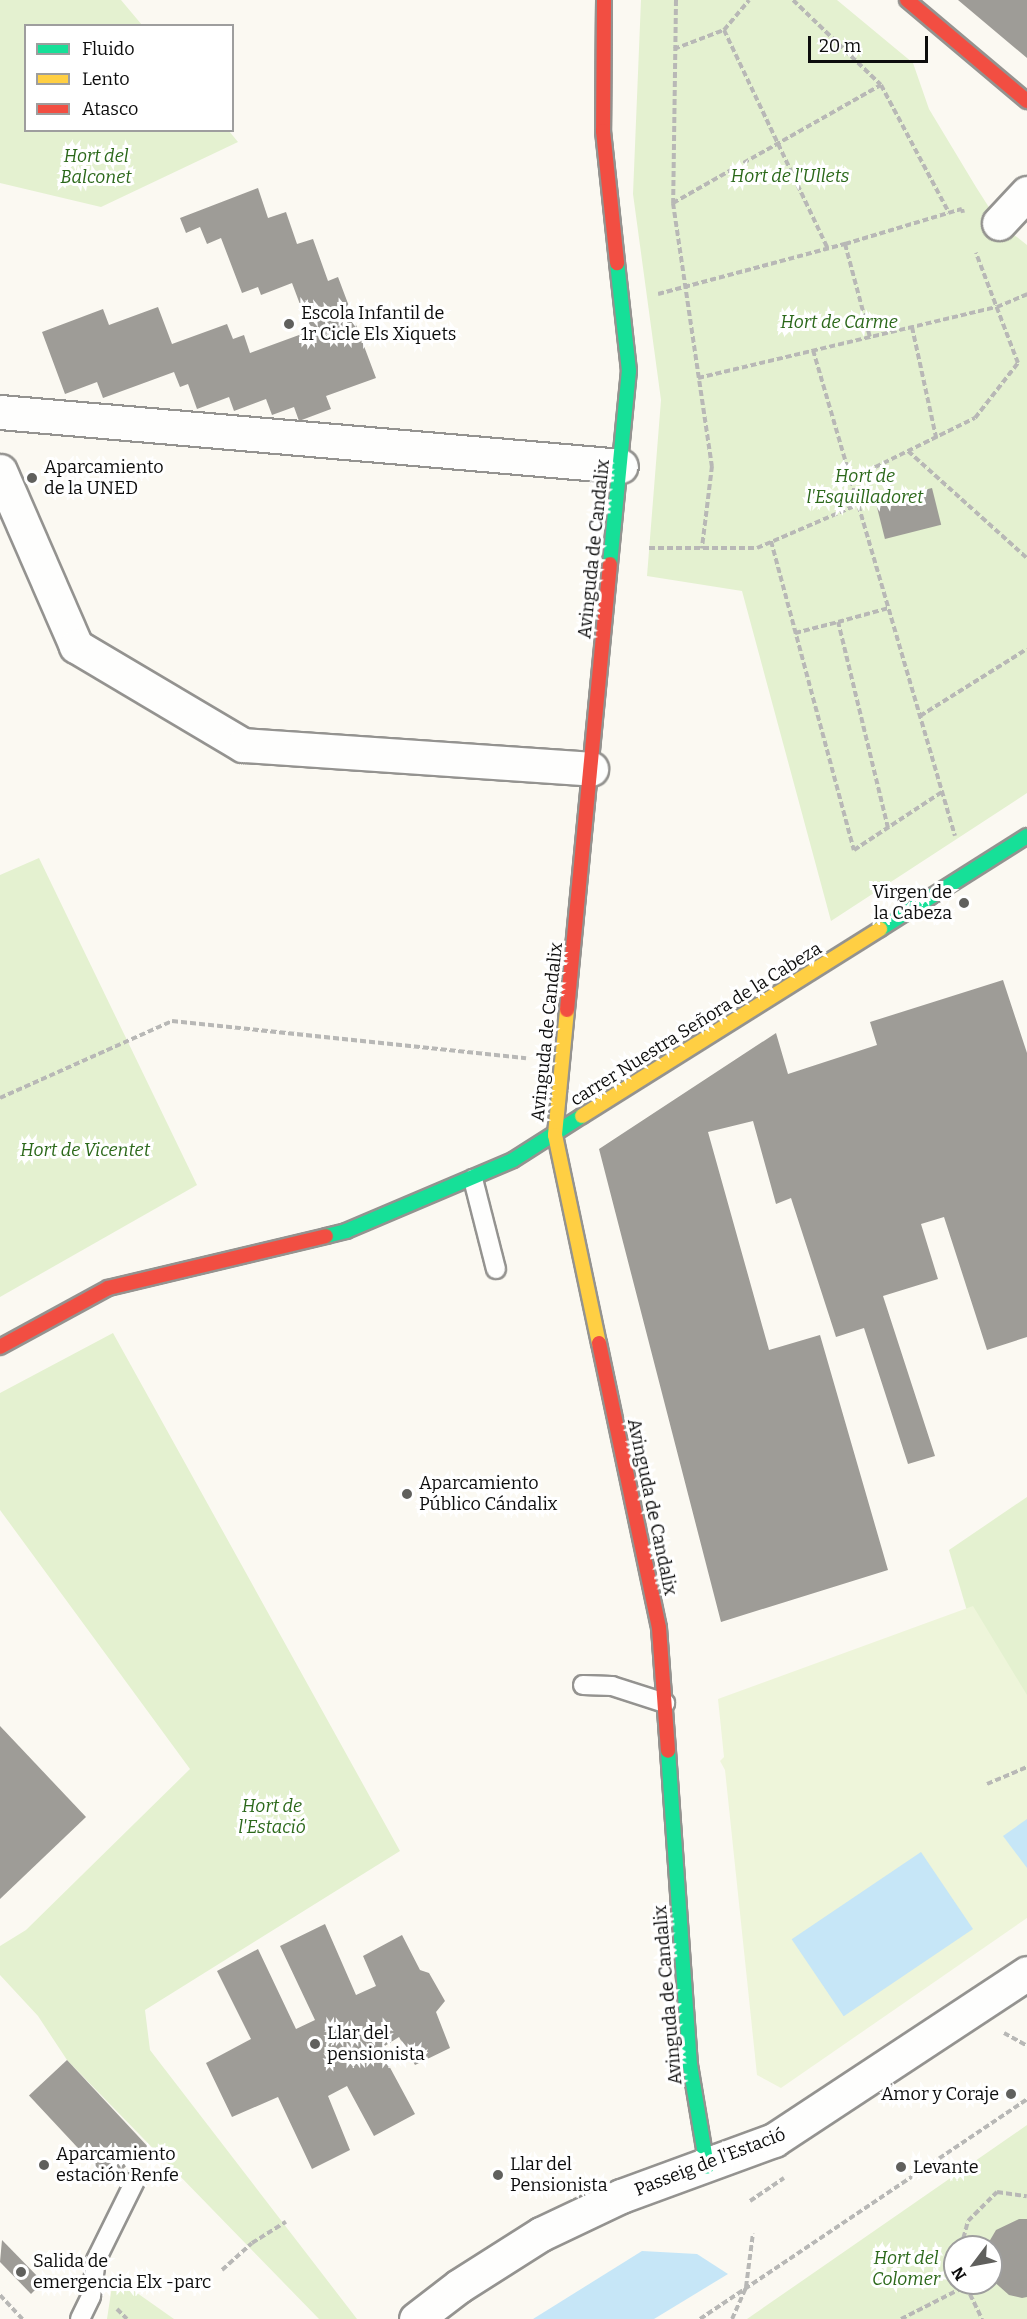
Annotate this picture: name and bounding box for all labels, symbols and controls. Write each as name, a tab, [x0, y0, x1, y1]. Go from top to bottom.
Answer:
legend	[24, 24, 234, 132]
scale bar	[811, 24, 931, 62]
text: 20 m	[819, 35, 861, 57]
text: Fluido	[82, 38, 135, 60]
text: Lento	[82, 68, 130, 90]
text: Atasco	[82, 98, 138, 120]
park label: Hort del Balconet	[60, 146, 132, 188]
park label: Hort de l'Ullets	[731, 165, 849, 187]
place label: Escola Infantil de 1r Cicle Els Xiquets	[301, 303, 456, 346]
park label: Hort de Carme	[780, 311, 898, 333]
marker: Escola Infantil de 1r Cicle Els Xiquets	[282, 317, 296, 331]
place label: Aparcamiento de la UNED	[44, 457, 164, 500]
street label: Avinguda de Candalix	[574, 458, 614, 640]
park label: Hort de l'Esquilladoret	[806, 466, 924, 508]
marker: Aparcamiento de la UNED	[25, 471, 39, 485]
place label: Virgen de la Cabeza	[872, 882, 952, 924]
marker: Virgen de la Cabeza	[957, 896, 971, 910]
street label: carrer Nuestra Señora de la Cabeza	[566, 937, 826, 1111]
street label: Avinguda de Candalix	[527, 941, 567, 1123]
park label: Hort de Vicentet	[20, 1139, 150, 1161]
street label: Avinguda de Candalix	[623, 1417, 681, 1597]
place label: Aparcamiento Público Cándalix	[419, 1473, 557, 1516]
marker: Aparcamiento Público Cándalix	[400, 1487, 414, 1501]
park label: Hort de l'Estació	[238, 1796, 306, 1838]
street label: Avinguda de Candalix	[649, 1904, 687, 2086]
place label: Llar del pensionista	[327, 2023, 425, 2066]
marker: Llar del pensionista	[308, 2037, 322, 2051]
place label: Amor y Coraje	[881, 2083, 999, 2105]
marker: Amor y Coraje	[1004, 2087, 1018, 2101]
street label: Passeig de l'Estació	[632, 2123, 788, 2201]
place label: Aparcamiento estación Renfe	[56, 2144, 179, 2186]
place label: Llar del Pensionista	[510, 2154, 608, 2196]
place label: Levante	[913, 2156, 979, 2178]
marker: Aparcamiento estación Renfe	[37, 2158, 51, 2172]
marker: Levante	[894, 2160, 908, 2174]
marker: Llar del Pensionista	[491, 2168, 505, 2182]
north arrow	[943, 2235, 1003, 2295]
park label: Hort del Colomer	[872, 2248, 940, 2290]
place label: Salida de emergencia Elx -parc	[33, 2251, 211, 2294]
text: N	[948, 2263, 970, 2284]
marker: Salida de emergencia Elx -parc	[14, 2265, 28, 2279]

